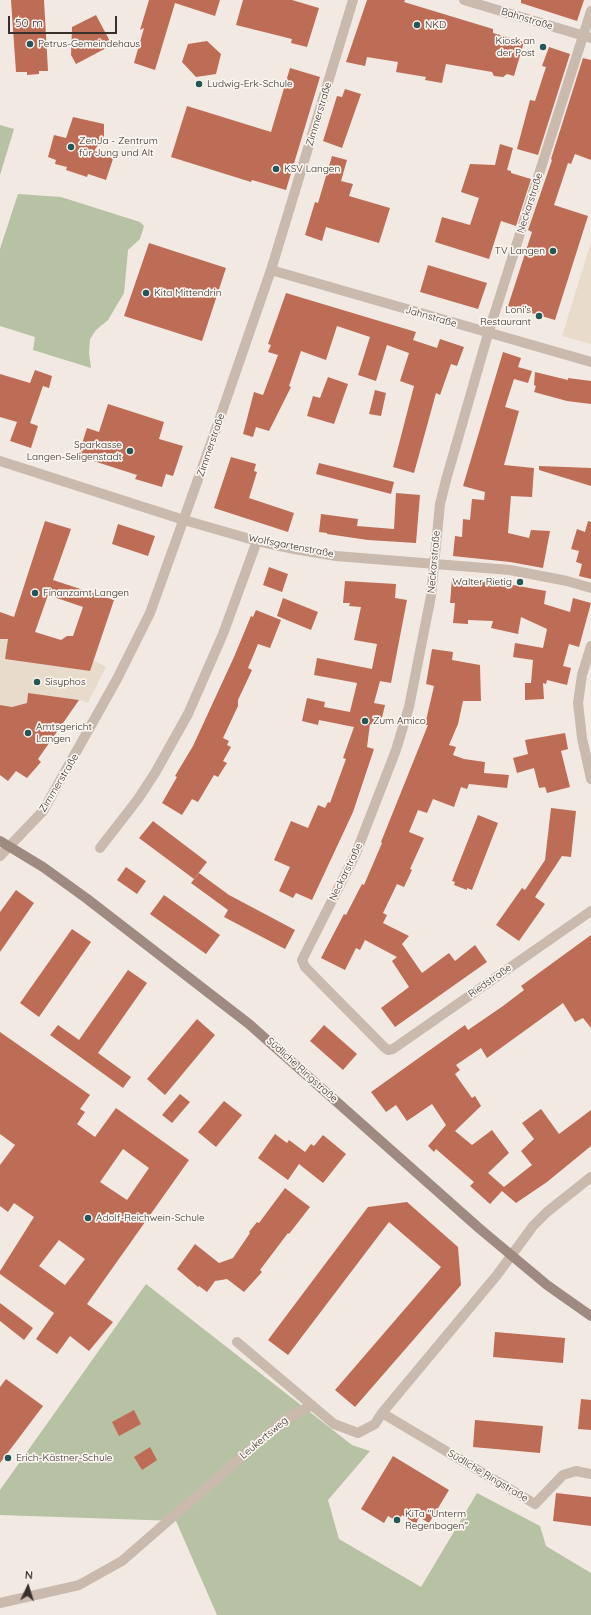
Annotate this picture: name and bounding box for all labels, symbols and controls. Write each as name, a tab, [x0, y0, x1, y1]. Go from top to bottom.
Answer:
street label: Bahnstraße	[500, 5, 554, 33]
scale bar	[10, 8, 119, 34]
text: 50 m	[15, 15, 43, 30]
place label: NKD	[425, 19, 446, 31]
marker: NKD	[412, 20, 422, 30]
place label: Kiosk an der Post	[495, 35, 535, 58]
place label: Petrus-Gemeindehaus	[38, 38, 140, 50]
marker: Petrus-Gemeindehaus	[25, 39, 35, 49]
marker: Kiosk an der Post	[538, 42, 548, 52]
place label: Ludwig-Erk-Schule	[207, 78, 293, 90]
marker: Ludwig-Erk-Schule	[194, 79, 204, 89]
street label: Zimmerstraße	[304, 81, 334, 147]
place label: ZenJa - Zentrum für Jung und Alt	[79, 135, 158, 158]
marker: ZenJa - Zentrum für Jung und Alt	[66, 142, 76, 152]
place label: KSV Langen	[284, 163, 340, 175]
marker: KSV Langen	[271, 164, 281, 174]
street label: Neckarstraße	[515, 171, 545, 235]
place label: TV Langen	[495, 245, 545, 257]
marker: TV Langen	[548, 246, 558, 256]
place label: Kita Mittendrin	[154, 287, 221, 299]
marker: Kita Mittendrin	[141, 288, 151, 298]
street label: Jahnstraße	[404, 304, 458, 330]
place label: Loni's Restaurant	[480, 304, 531, 328]
marker: Loni's Restaurant	[534, 311, 544, 321]
street label: Zimmerstraße	[195, 412, 227, 478]
place label: Sparkasse Langen-Seligenstadt	[27, 439, 122, 462]
marker: Sparkasse Langen-Seligenstadt	[125, 446, 135, 456]
street label: Neckarstraße	[425, 530, 443, 594]
street label: Wolfsgartenstraße	[247, 532, 335, 560]
place label: Walter Rietig	[452, 576, 512, 588]
marker: Walter Rietig	[515, 577, 525, 587]
place label: Finanzamt Langen	[43, 587, 129, 599]
marker: Finanzamt Langen	[30, 588, 40, 598]
place label: Sisyphos	[45, 676, 86, 688]
marker: Sisyphos	[32, 677, 42, 687]
place label: Zum Amico	[373, 715, 426, 727]
marker: Zum Amico	[360, 716, 370, 726]
place label: Amtsgericht Langen	[36, 721, 92, 744]
marker: Amtsgericht Langen	[23, 728, 33, 738]
street label: Zimmerstraße	[37, 752, 81, 814]
street label: Neckarstraße	[327, 841, 365, 903]
street label: Riedstraße	[466, 962, 514, 1000]
street label: Südliche Ringstraße	[264, 1035, 340, 1105]
place label: Adolf-Reichwein-Schule	[96, 1212, 205, 1224]
marker: Adolf-Reichwein-Schule	[83, 1213, 93, 1223]
street label: Leukertsweg	[238, 1414, 290, 1462]
street label: Südliche Ringstraße	[446, 1447, 530, 1505]
place label: Erich-Kästner-Schule	[16, 1452, 113, 1464]
marker: Erich-Kästner-Schule	[3, 1453, 13, 1463]
place label: KiTa "Unterm Regenbogen"	[405, 1508, 468, 1532]
marker: KiTa "Unterm Regenbogen"	[392, 1515, 402, 1525]
north arrow	[8, 1567, 48, 1607]
text: N	[24, 1568, 33, 1582]

